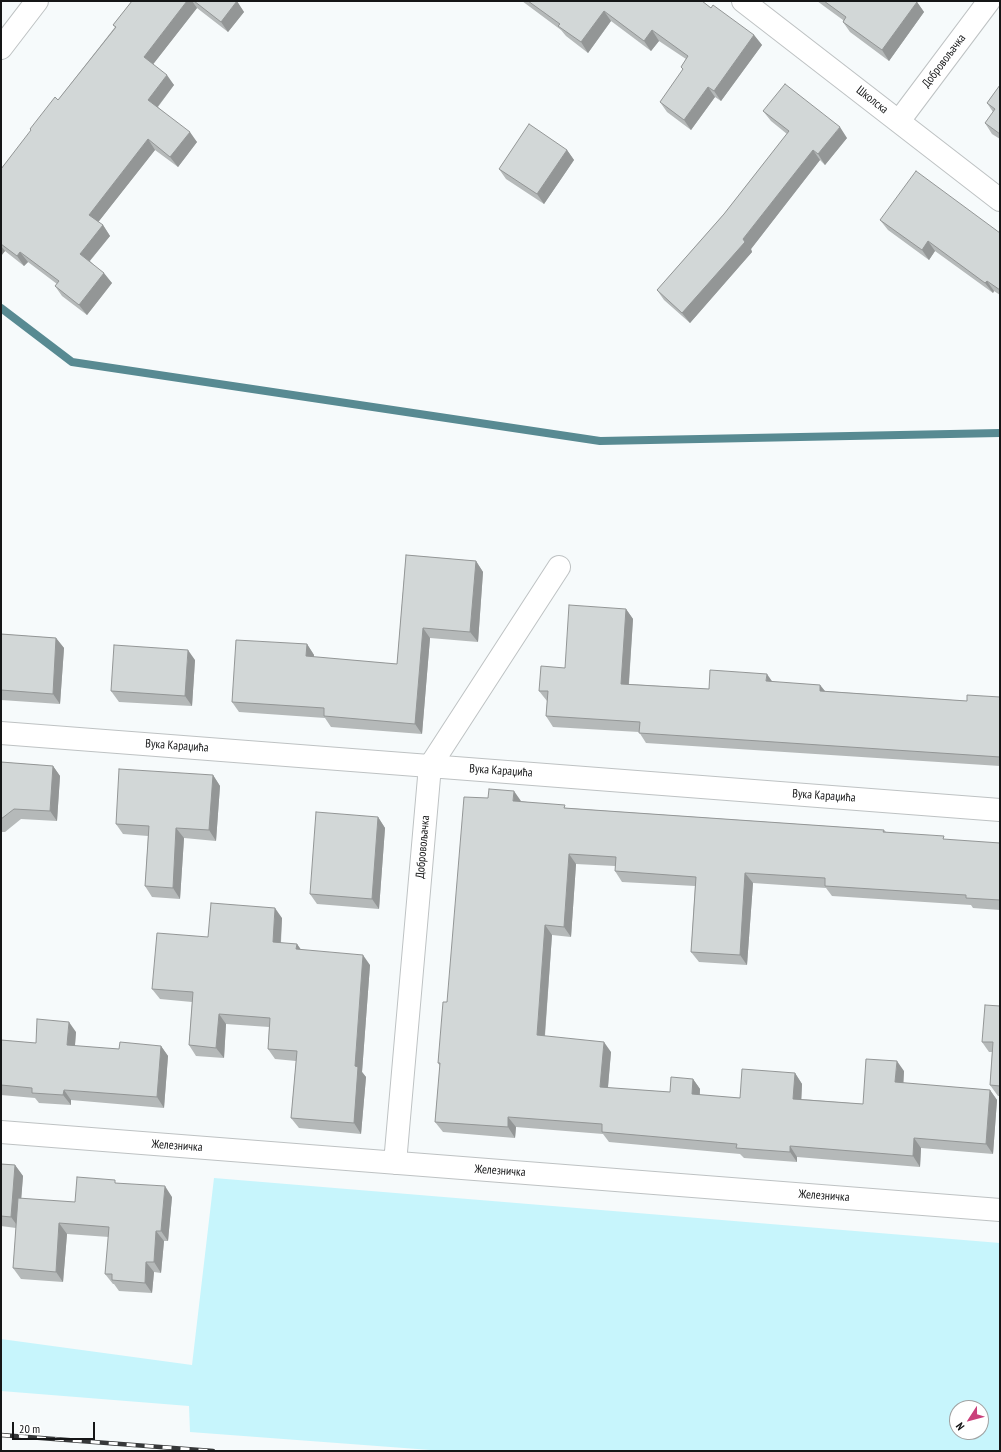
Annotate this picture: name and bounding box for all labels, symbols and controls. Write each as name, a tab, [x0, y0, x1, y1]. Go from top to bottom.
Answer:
street label: Добровољачка	[919, 31, 969, 91]
street label: Школска	[853, 83, 891, 117]
street label: Вука Караџића	[145, 737, 209, 755]
street label: Вука Караџића	[469, 762, 533, 780]
street label: Вука Караџића	[792, 787, 856, 805]
street label: Добровољачка	[413, 815, 433, 879]
street label: Железничка	[151, 1137, 203, 1155]
street label: Железничка	[474, 1162, 526, 1180]
street label: Железничка	[798, 1187, 850, 1205]
north arrow	[949, 1400, 989, 1440]
scale bar	[14, 1414, 97, 1440]
text: N	[953, 1420, 968, 1433]
text: 20 m	[19, 1421, 40, 1436]

